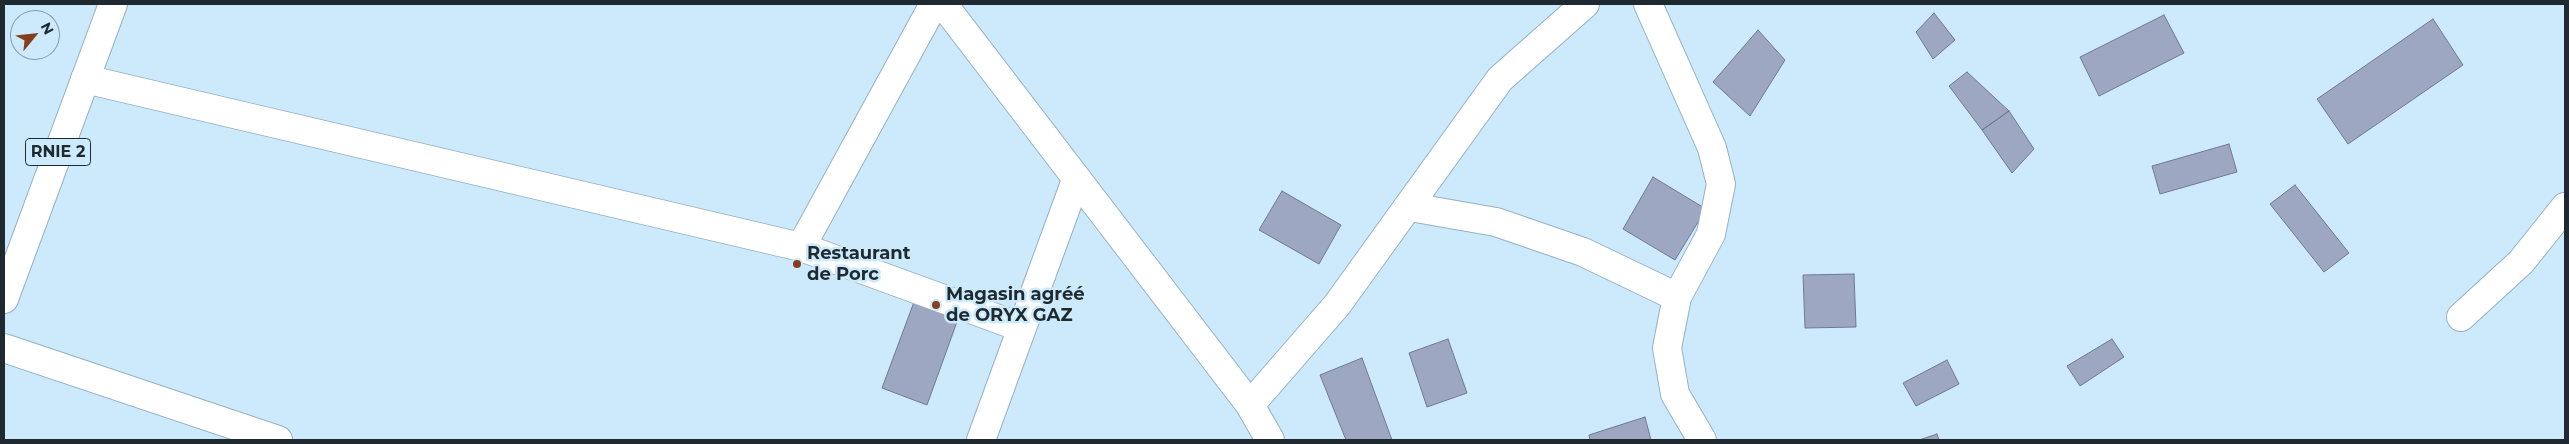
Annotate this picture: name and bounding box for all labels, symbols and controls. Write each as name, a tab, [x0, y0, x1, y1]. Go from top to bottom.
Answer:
north arrow	[10, 10, 60, 60]
text: N	[37, 19, 58, 38]
road number: RNIE 2	[26, 138, 90, 166]
place label: Restaurant de Porc	[807, 243, 911, 286]
marker: Restaurant de Porc	[791, 258, 803, 270]
place label: Magasin agréé de ORYX GAZ	[946, 284, 1085, 326]
marker: Magasin agréé de ORYX GAZ	[930, 299, 942, 311]

